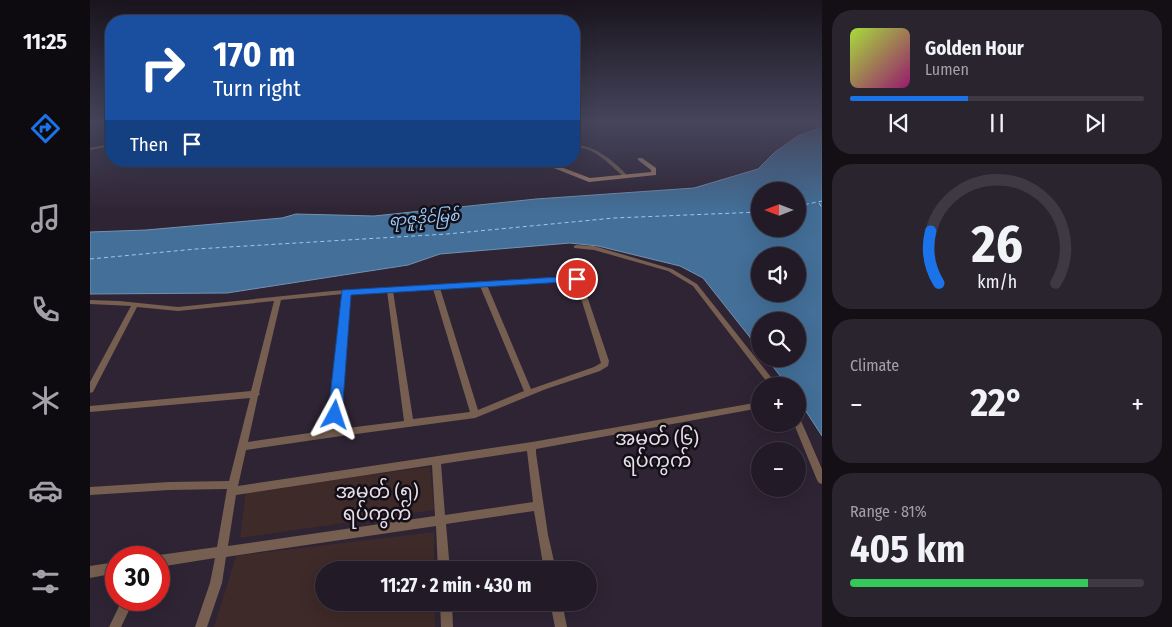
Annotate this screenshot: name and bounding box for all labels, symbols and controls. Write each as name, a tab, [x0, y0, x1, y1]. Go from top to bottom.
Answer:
text: 11:25	[23, 28, 67, 55]
text: 170 m	[213, 33, 296, 75]
icon: right	[130, 35, 195, 100]
text: Golden Hour	[925, 37, 1024, 60]
text: Lumen	[925, 60, 969, 79]
text: Turn right	[213, 75, 301, 102]
icon: previous	[885, 109, 913, 137]
icon: pause	[983, 109, 1011, 137]
icon: next	[1081, 109, 1109, 137]
icon: directions	[28, 111, 63, 146]
icon: arrive	[178, 130, 206, 158]
text: Then	[130, 133, 168, 156]
north arrow	[751, 182, 806, 238]
map controls	[751, 182, 806, 497]
icon: music	[28, 201, 63, 236]
water label: ရာဇူဒိုင်မြစ်	[388, 204, 462, 232]
text: 26	[970, 213, 1023, 276]
button: sound	[751, 247, 806, 302]
pin	[556, 258, 598, 300]
icon: arrive	[563, 265, 591, 293]
text: km/h	[977, 271, 1017, 293]
icon: phone	[28, 292, 63, 327]
button: search	[751, 312, 806, 367]
text: Climate	[850, 356, 899, 375]
button: +	[751, 377, 806, 432]
text: 22°	[970, 380, 1023, 426]
icon: climate	[28, 383, 63, 418]
position arrow	[308, 388, 360, 440]
text: −	[850, 388, 863, 421]
text: +	[1131, 388, 1144, 421]
district label: အမှတ် (၆) ရပ်ကွက်	[615, 424, 699, 476]
button: −	[751, 442, 806, 497]
icon: car	[28, 473, 63, 508]
district label: အမှတ် (၅) ရပ်ကွက်	[336, 477, 419, 529]
text: Range · 81%	[850, 502, 927, 521]
text: 405 km	[850, 526, 965, 572]
speed limit sign: 30	[105, 546, 170, 611]
icon: filters	[28, 564, 63, 599]
text: 11:27 · 2 min · 430 m	[381, 574, 531, 597]

